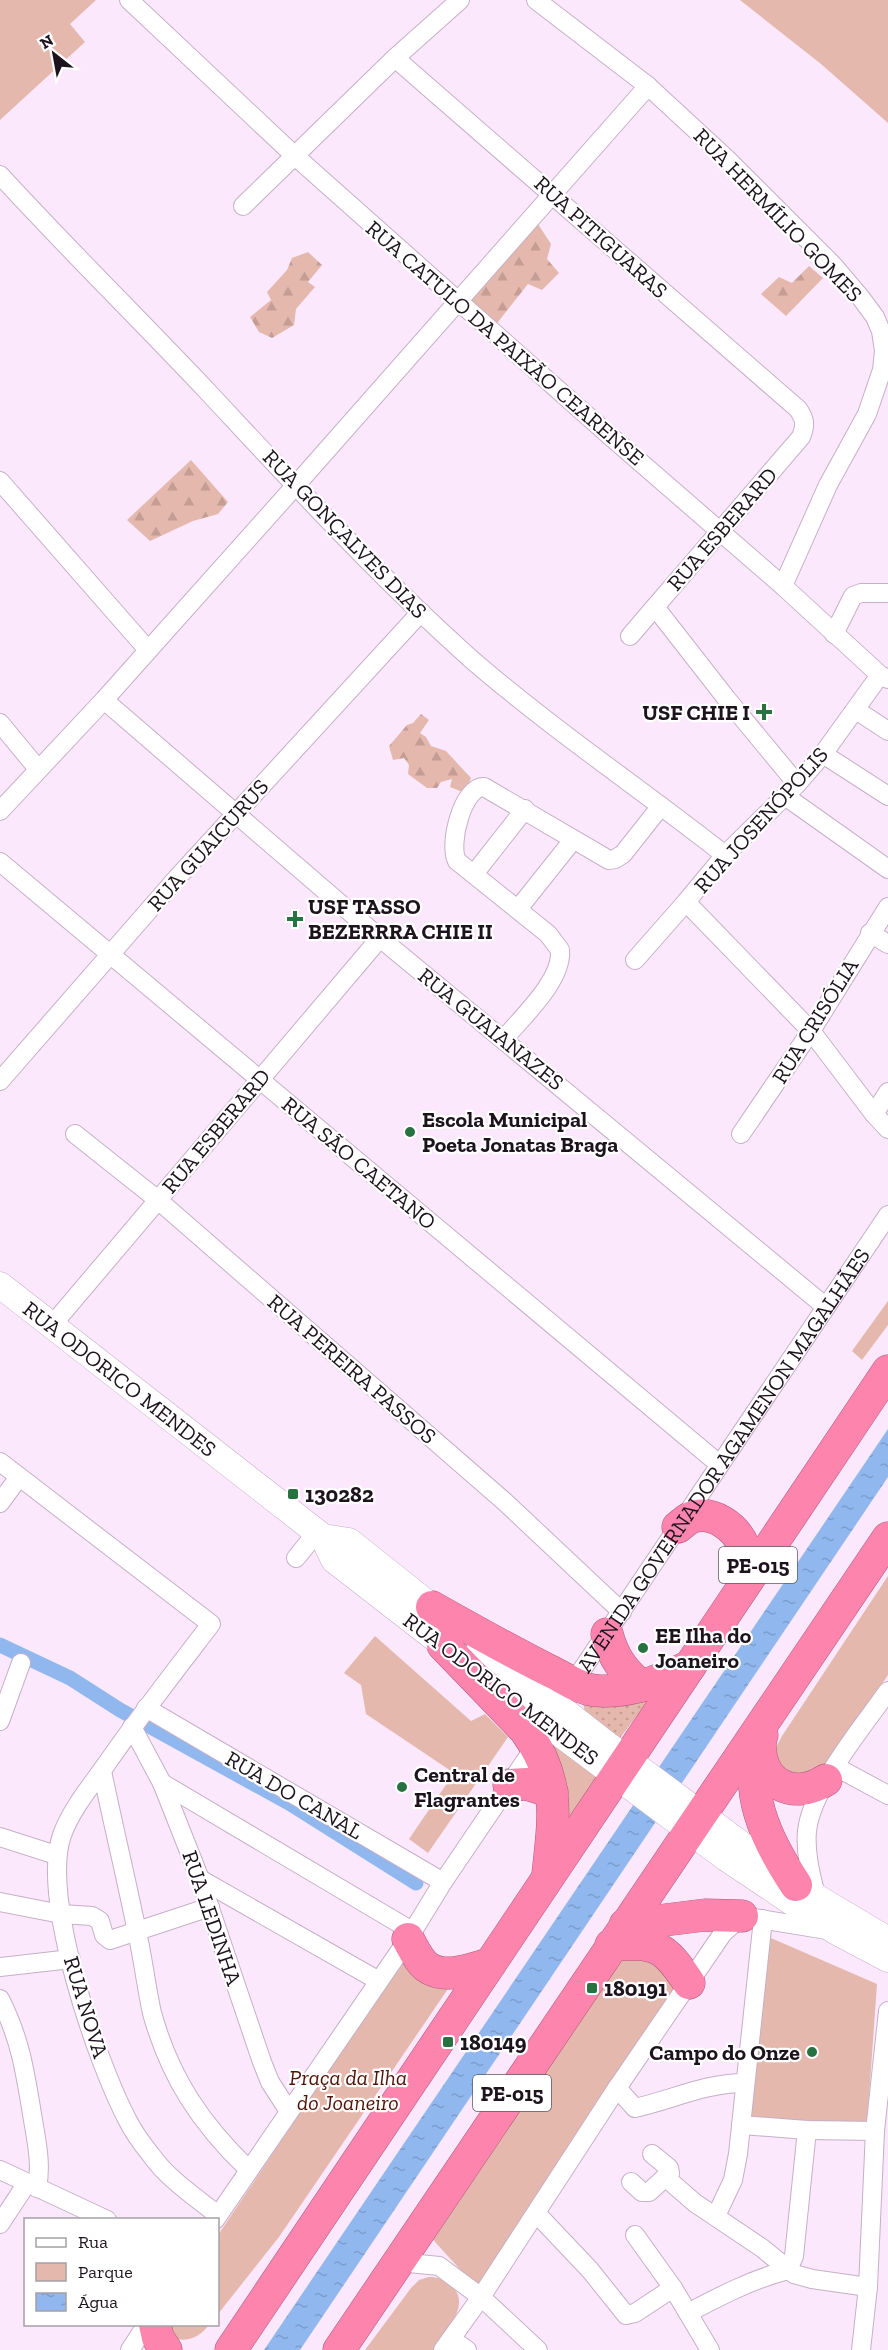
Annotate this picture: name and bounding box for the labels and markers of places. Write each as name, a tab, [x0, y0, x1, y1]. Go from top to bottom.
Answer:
place label: USF CHIE I	[642, 699, 750, 726]
marker: USF CHIE I	[755, 703, 773, 721]
place label: USF TASSO BEZERRRA CHIE II	[308, 893, 493, 945]
marker: USF TASSO BEZERRRA CHIE II	[286, 910, 304, 928]
place label: Escola Municipal Poeta Jonatas Braga	[422, 1106, 618, 1158]
marker: Escola Municipal Poeta Jonatas Braga	[403, 1125, 417, 1139]
place label: 130282	[305, 1481, 374, 1508]
marker: 130282	[286, 1487, 300, 1501]
place label: EE Ilha do Joaneiro	[655, 1622, 752, 1674]
marker: EE Ilha do Joaneiro	[636, 1641, 650, 1655]
place label: Central de Flagrantes	[414, 1761, 520, 1813]
marker: Central de Flagrantes	[395, 1780, 409, 1794]
place label: 180191	[604, 1975, 667, 2002]
marker: 180191	[585, 1981, 599, 1995]
place label: 180149	[460, 2029, 527, 2056]
marker: 180149	[441, 2035, 455, 2049]
place label: Campo do Onze	[649, 2039, 800, 2066]
marker: Campo do Onze	[805, 2045, 819, 2059]

